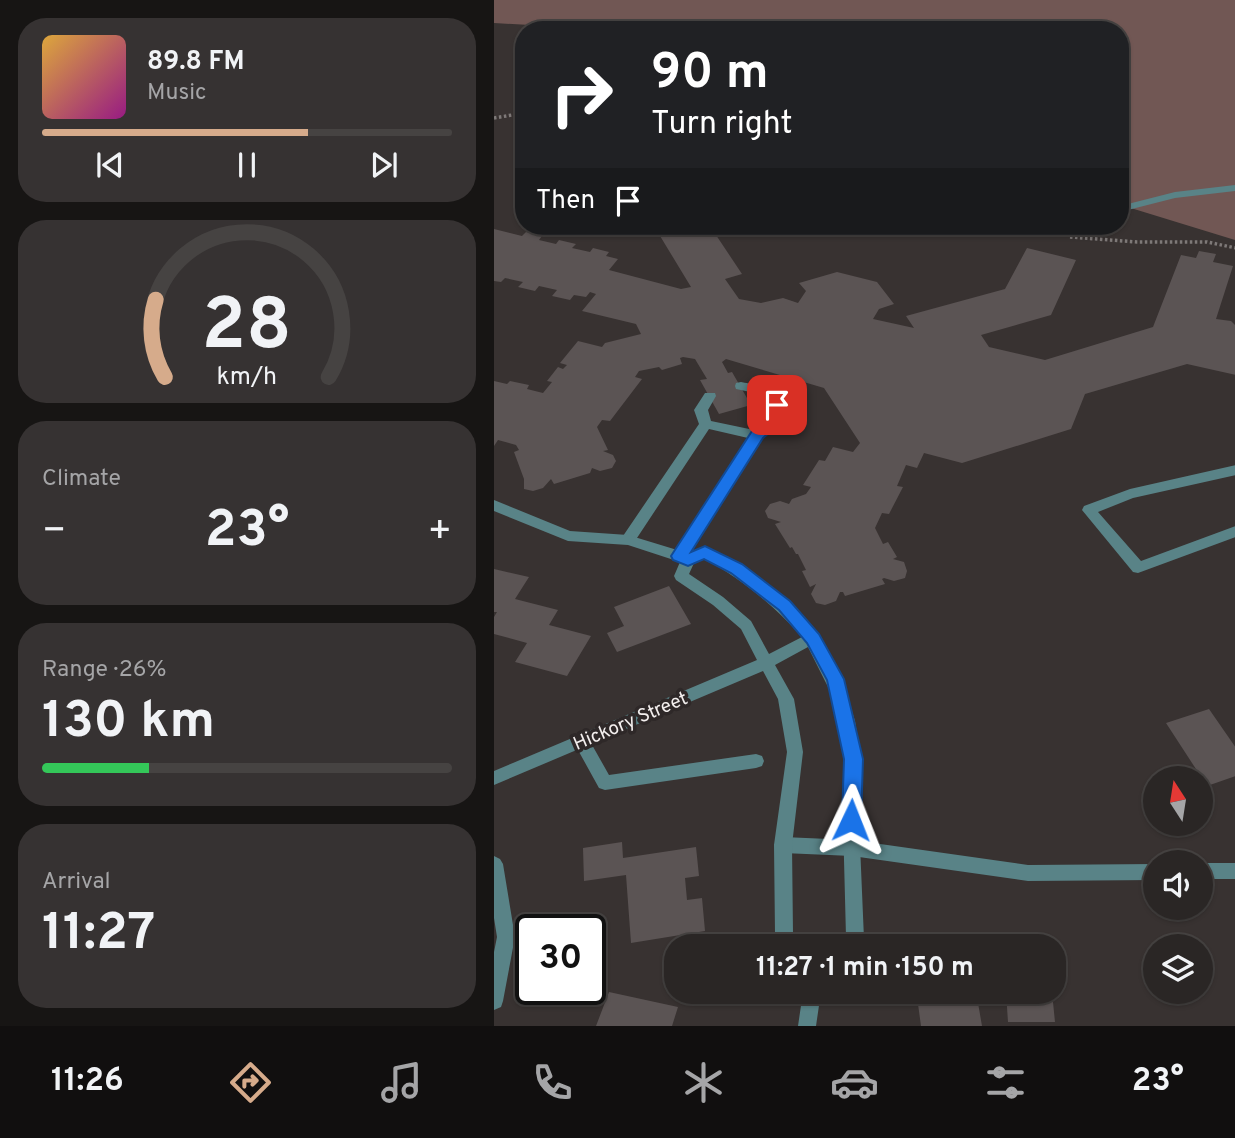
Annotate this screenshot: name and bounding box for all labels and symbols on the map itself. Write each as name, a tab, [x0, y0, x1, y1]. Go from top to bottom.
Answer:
pin	[747, 375, 807, 435]
street label: Hickory Street	[570, 687, 692, 757]
north arrow	[1143, 766, 1213, 836]
position arrow	[814, 783, 888, 857]
speed limit sign: 30	[515, 914, 606, 1005]

